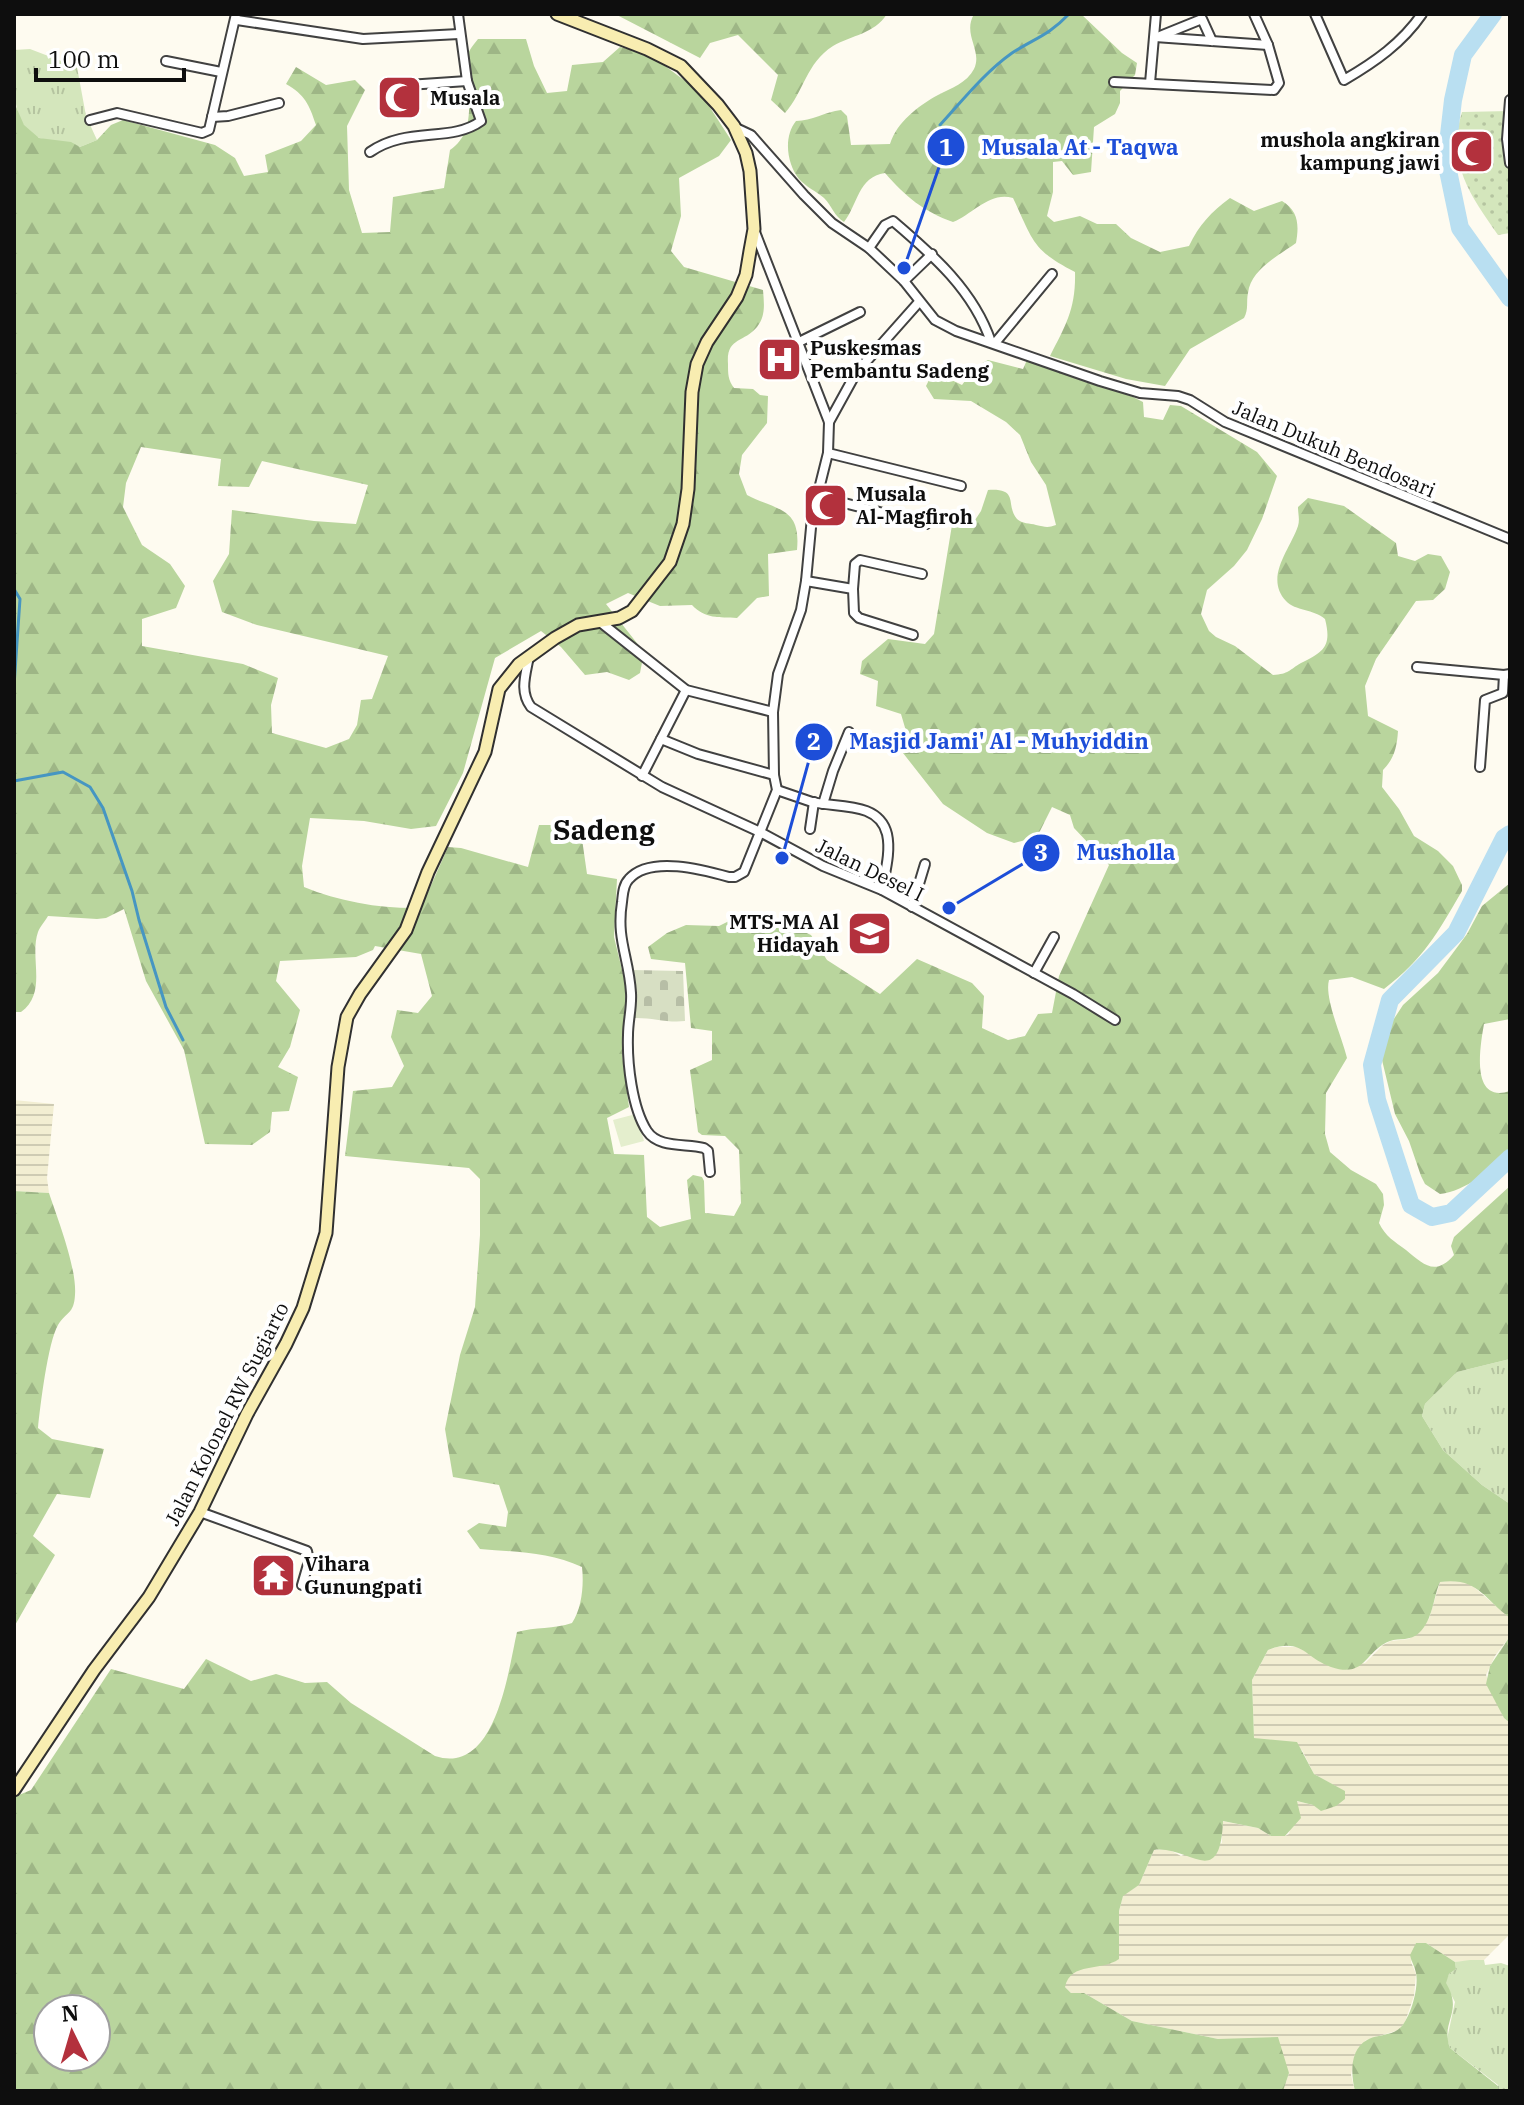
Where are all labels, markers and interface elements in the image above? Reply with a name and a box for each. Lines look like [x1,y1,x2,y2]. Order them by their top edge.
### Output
scale bar [36,32,184,82]
text: 100 m [48,43,120,75]
mosque icon: Musala [375,74,423,122]
place label: Musala [430,84,500,111]
callout: Musala At - Taqwa [926,124,1195,170]
place label: mushola angkiran kampung jawi [1260,126,1440,176]
mosque icon: mushola angkiran kampung jawi [1447,127,1495,175]
text: 1 [939,131,953,163]
text: Musala At - Taqwa [981,132,1179,161]
place label: Puskesmas Pembantu Sadeng [810,334,989,384]
hospital icon: Puskesmas Pembantu Sadeng [755,336,803,384]
street label: Jalan Dukuh Bendosari [1229,394,1440,504]
place label: Musala Al-Magfiroh [856,480,973,530]
mosque icon: Musala Al-Magfiroh [801,482,849,530]
callout: Masjid Jami' Al - Muhyiddin [794,719,1165,765]
text: 2 [807,725,821,757]
text: Masjid Jami' Al - Muhyiddin [849,726,1149,755]
district label: Sadeng [553,811,656,848]
callout: Musholla [1021,830,1192,876]
street label: Jalan Desel I [812,832,929,907]
text: 3 [1034,836,1048,868]
text: Musholla [1076,837,1176,866]
place label: MTS-MA Al Hidayah [729,908,839,958]
school or university icon: MTS-MA Al Hidayah [846,910,894,958]
street label: Jalan Kolonel RW Sugiarto [158,1297,295,1530]
place label: Vihara Gunungpati [304,1550,422,1600]
temple icon: Vihara Gunungpati [249,1552,297,1600]
north arrow [32,1993,112,2073]
text: N [60,1997,80,2028]

